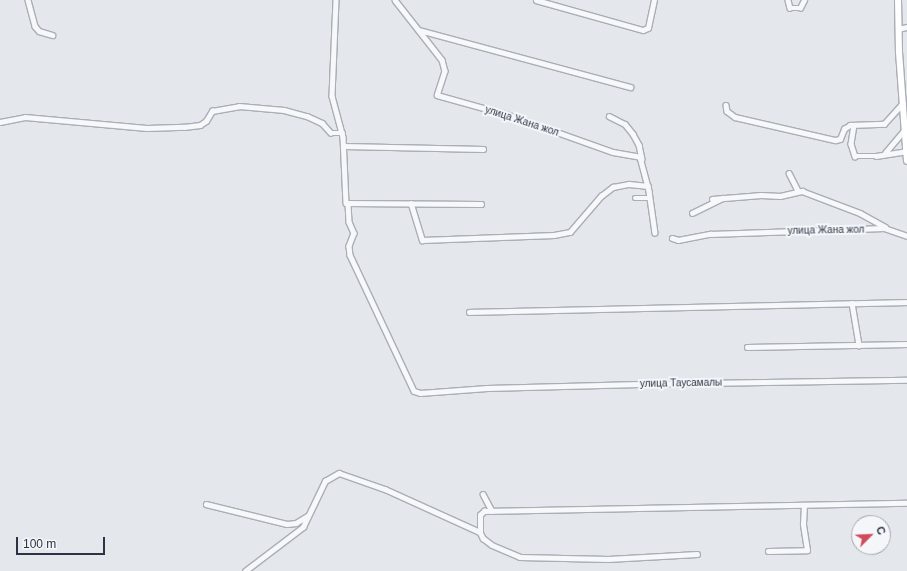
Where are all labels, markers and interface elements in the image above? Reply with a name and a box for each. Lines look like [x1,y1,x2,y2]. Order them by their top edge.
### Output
street label: улица Жана жол [484,103,560,139]
street label: улица Жана жол [787,223,865,237]
street label: улица Таусамалы [640,376,722,390]
north arrow [851,515,891,555]
text: С [874,524,888,537]
scale bar [18,529,107,555]
text: 100 m [23,537,56,551]

